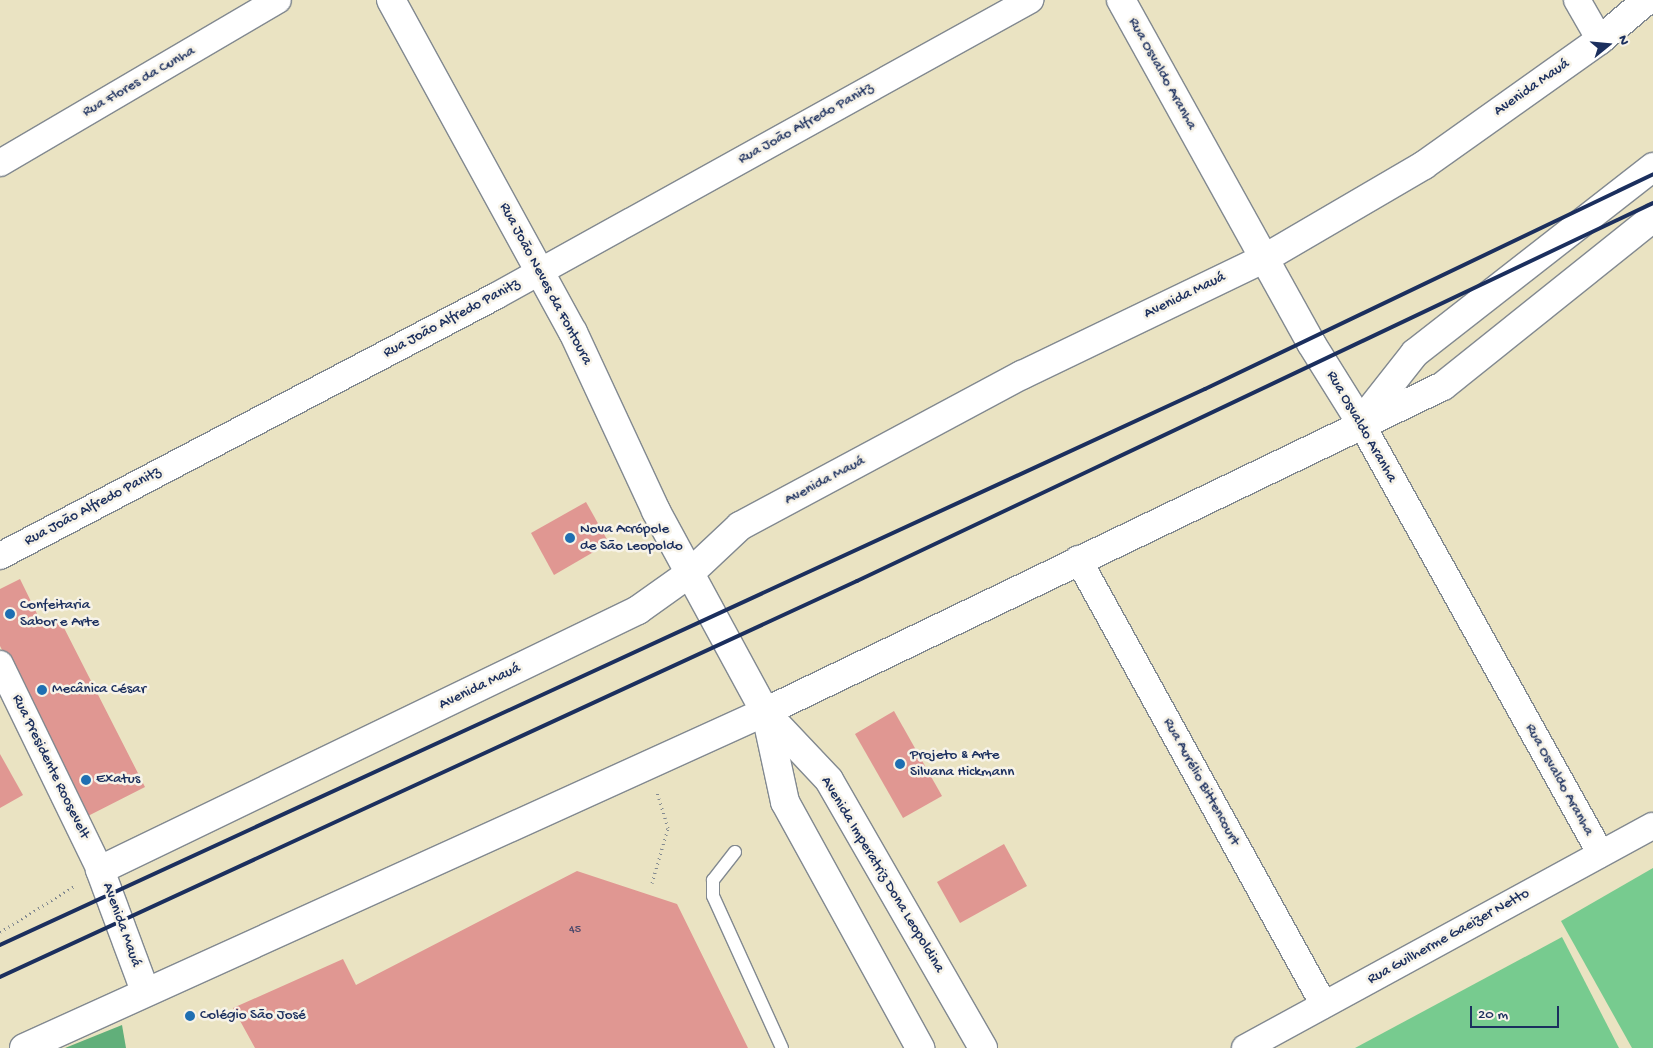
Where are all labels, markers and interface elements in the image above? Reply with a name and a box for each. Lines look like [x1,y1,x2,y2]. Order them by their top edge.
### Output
street label: Rua Osvaldo Aranha [1124,15,1200,133]
north arrow [1583,20,1633,70]
text: N [1613,34,1632,47]
street label: Rua Flores da Cunha [79,42,199,122]
street label: Avenida Mauá [1491,55,1573,121]
street label: Rua João Alfredo Panitz [735,79,877,169]
street label: Rua João Neves da Fontoura [495,200,595,368]
street label: Avenida Mauá [1141,269,1229,323]
street label: Rua João Alfredo Panitz [381,275,523,363]
street label: Rua Osvaldo Aranha [1322,368,1400,486]
street label: Avenida Mauá [782,452,868,510]
street label: Rua João Alfredo Panitz [22,463,164,551]
place label: Nova Acrópole de São Leopoldo [580,520,683,555]
marker: Nova Acrópole de São Leopoldo [564,532,576,544]
place label: Confeitaria Sabor e Arte [20,596,99,631]
marker: Confeitaria Sabor e Arte [4,608,16,620]
street label: Avenida Mauá [436,660,524,714]
place label: Mecânica César [52,681,146,699]
marker: Mecânica César [36,684,48,696]
street label: Rua Presidente Roosevelt [7,692,93,842]
street label: Rua Aurélio Bittencourt [1158,715,1244,849]
street label: Rua Osvaldo Aranha [1521,721,1597,839]
place label: Projeto & Arte Silvana Hickmann [910,746,1014,781]
marker: Projeto & Arte Silvana Hickmann [894,758,906,770]
place label: Exatus [96,771,140,789]
marker: Exatus [80,774,92,786]
street label: Avenida Imperatriz Dona Leopoldina [816,774,948,976]
street label: Avenida Mauá [97,880,145,970]
street label: Rua Guilherme Gaeizer Netto [1365,885,1533,989]
house number: 45 [569,924,581,938]
scale bar [1473,996,1562,1028]
text: 20 m [1478,1006,1508,1024]
place label: Colégio São José [200,1007,306,1025]
marker: Colégio São José [184,1010,196,1022]

